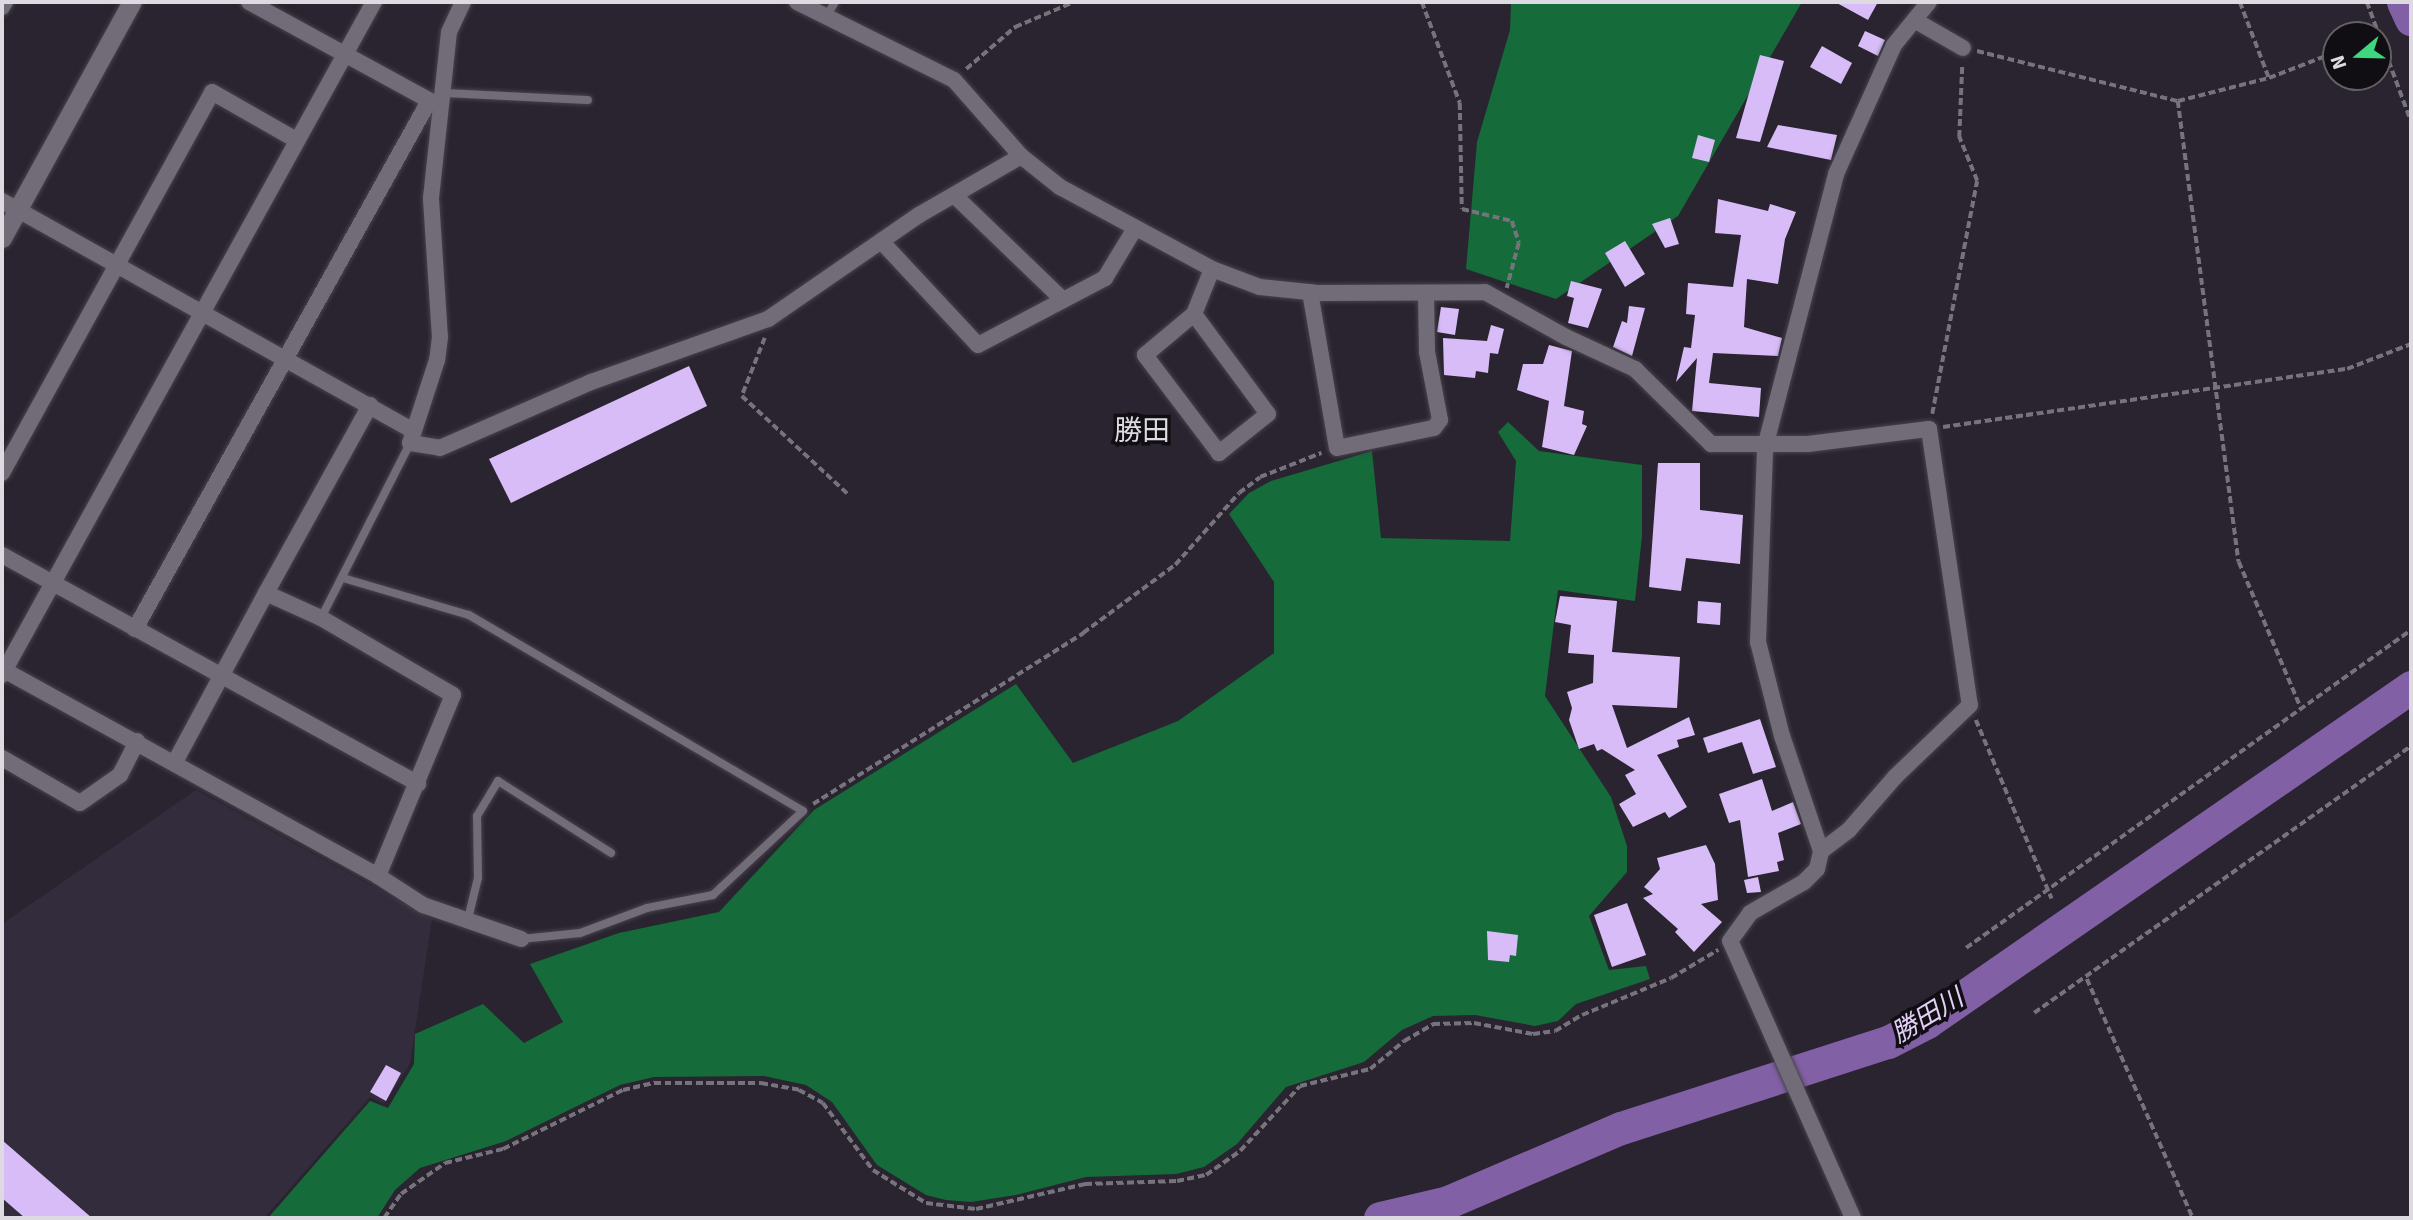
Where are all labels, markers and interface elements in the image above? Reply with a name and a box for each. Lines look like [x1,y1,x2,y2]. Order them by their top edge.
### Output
north arrow [2322,21,2392,91]
text: N [2326,52,2353,72]
district label: 勝田 [1114,414,1170,448]
water label: 勝田川 [1887,984,1969,1050]

